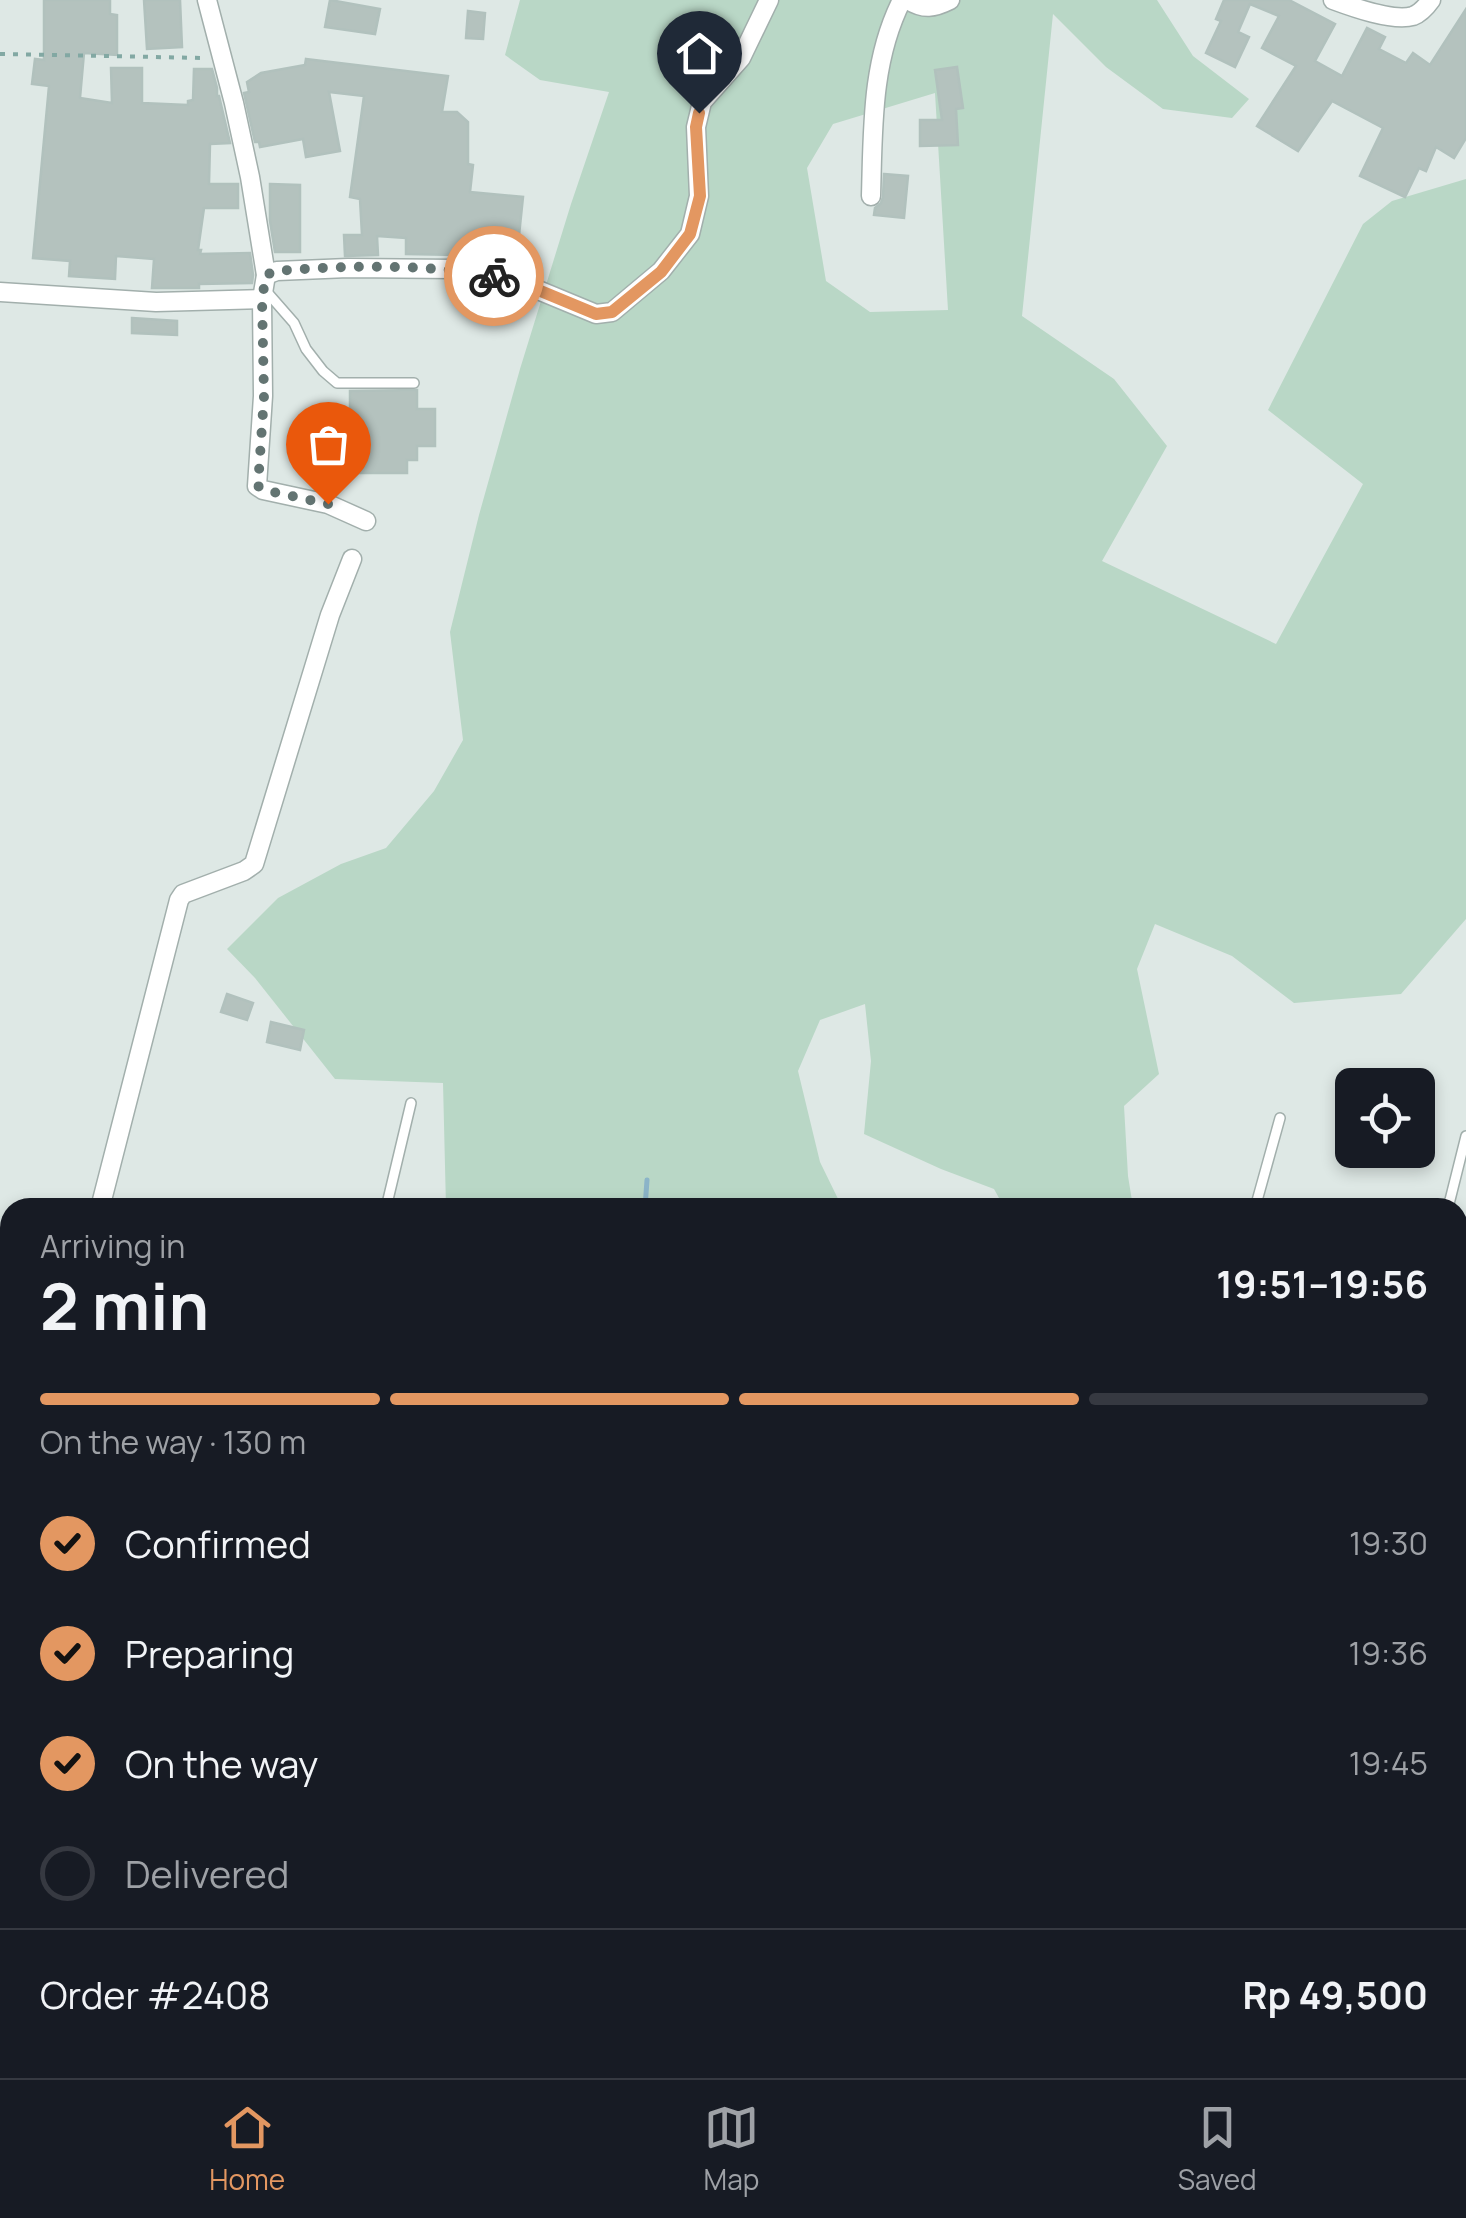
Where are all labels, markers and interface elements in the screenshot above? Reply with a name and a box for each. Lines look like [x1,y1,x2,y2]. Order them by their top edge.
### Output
pin [657,11,742,114]
icon: home [672,26,727,81]
courier [444,226,544,326]
icon: bike [467,249,522,304]
pin [286,402,371,505]
icon: bag [301,417,356,472]
map controls [1335,1068,1435,1168]
button: locate [1335,1068,1435,1168]
text: Arriving in [40,1224,185,1268]
text: 19:51–19:56 [1216,1257,1428,1309]
text: 2 min [40,1261,209,1350]
text: On the way · 130 m [40,1420,306,1464]
icon: check [40,1516,95,1571]
text: Confirmed [125,1517,311,1569]
text: 19:30 [1349,1521,1428,1565]
icon: check [40,1626,95,1681]
text: Preparing [125,1627,294,1679]
text: 19:36 [1349,1631,1428,1675]
icon: check [40,1736,95,1791]
text: On the way [125,1737,318,1789]
text: 19:45 [1349,1741,1428,1785]
text: Delivered [125,1847,289,1899]
text: Order #2408 [40,1968,270,2020]
text: Rp 49,500 [1243,1968,1428,2020]
tab: Home [209,2100,285,2198]
tab: Map [704,2100,759,2198]
tab: Saved [1178,2100,1257,2198]

